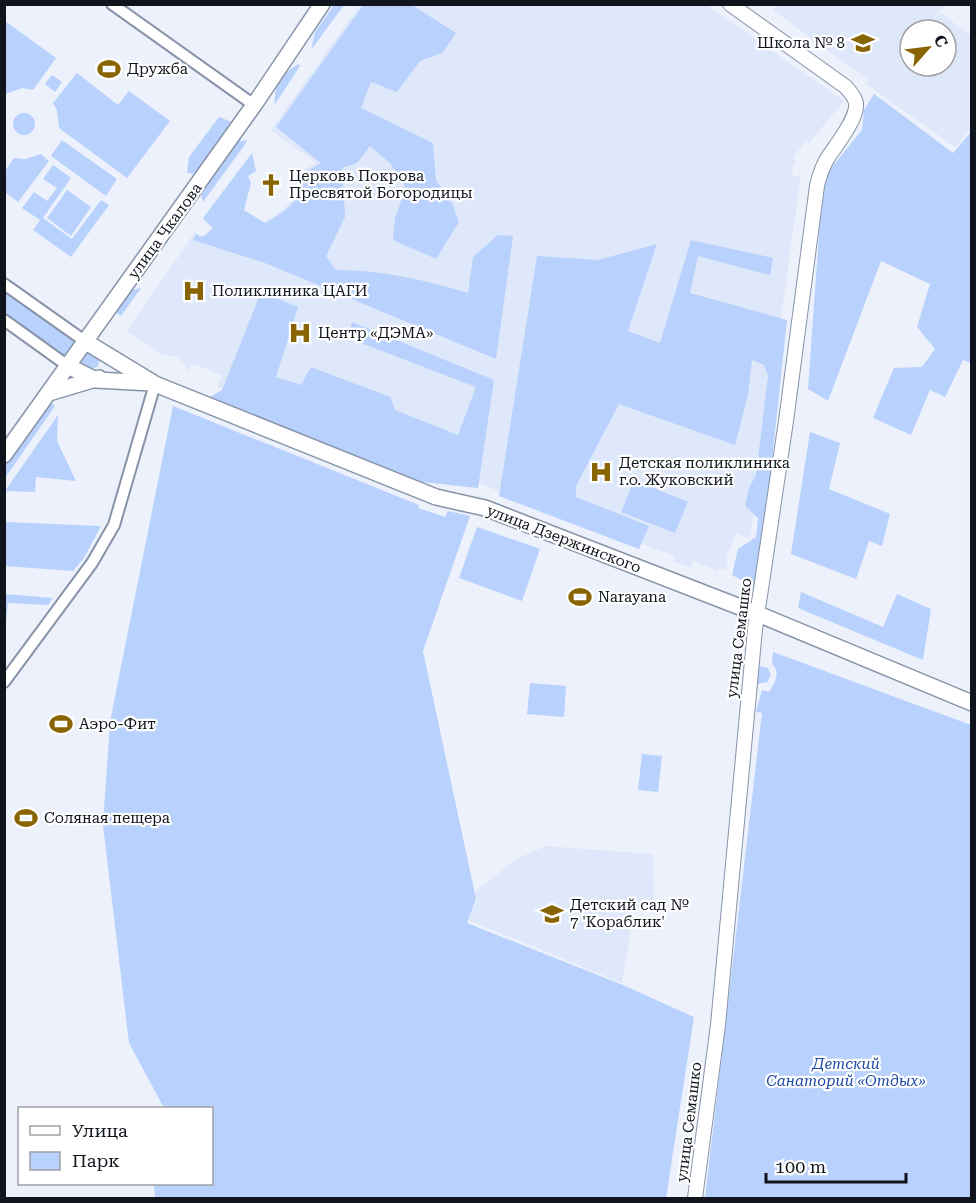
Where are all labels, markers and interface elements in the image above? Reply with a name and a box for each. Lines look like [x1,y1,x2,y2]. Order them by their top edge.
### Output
north arrow [898,18,958,78]
school or university icon: Школа № 8 [850,30,876,56]
text: С [930,32,952,51]
place label: Школа № 8 [757,34,845,52]
sports icon: Дружба [96,56,122,82]
place label: Дружба [127,60,188,78]
place label: Церковь Покрова Пресвятой Богородицы [289,167,472,202]
church icon: Церковь Покрова Пресвятой Богородицы [258,172,284,198]
street label: улица Чкалова [124,180,206,282]
hospital icon: Поликлиника ЦАГИ [181,278,207,304]
place label: Поликлиника ЦАГИ [212,282,368,300]
hospital icon: Центр «ДЭМА» [287,320,313,346]
place label: Центр «ДЭМА» [318,324,433,342]
place label: Детская поликлиника г.о. Жуковский [619,454,790,489]
hospital icon: Детская поликлиника г.о. Жуковский [588,459,614,485]
street label: улица Дзержинского [484,501,644,577]
street label: улица Семашко [723,577,755,699]
sports icon: Narayana [567,584,593,610]
place label: Narayana [598,588,666,606]
sports icon: Аэро-Фит [48,711,74,737]
place label: Аэро-Фит [79,715,156,733]
sports icon: Соляная пещера [13,805,39,831]
place label: Соляная пещера [44,809,170,827]
place label: Детский сад № 7 'Кораблик' [570,896,689,931]
school or university icon: Детский сад № 7 'Кораблик' [539,901,565,927]
park label: Детский Санаторий «Отдых» [766,1055,926,1090]
street label: улица Семашко [673,1061,705,1183]
legend [18,1107,213,1185]
text: Улица [72,1120,128,1141]
scale bar [766,1146,906,1184]
text: Парк [72,1150,120,1171]
text: 100 m [775,1156,826,1177]

